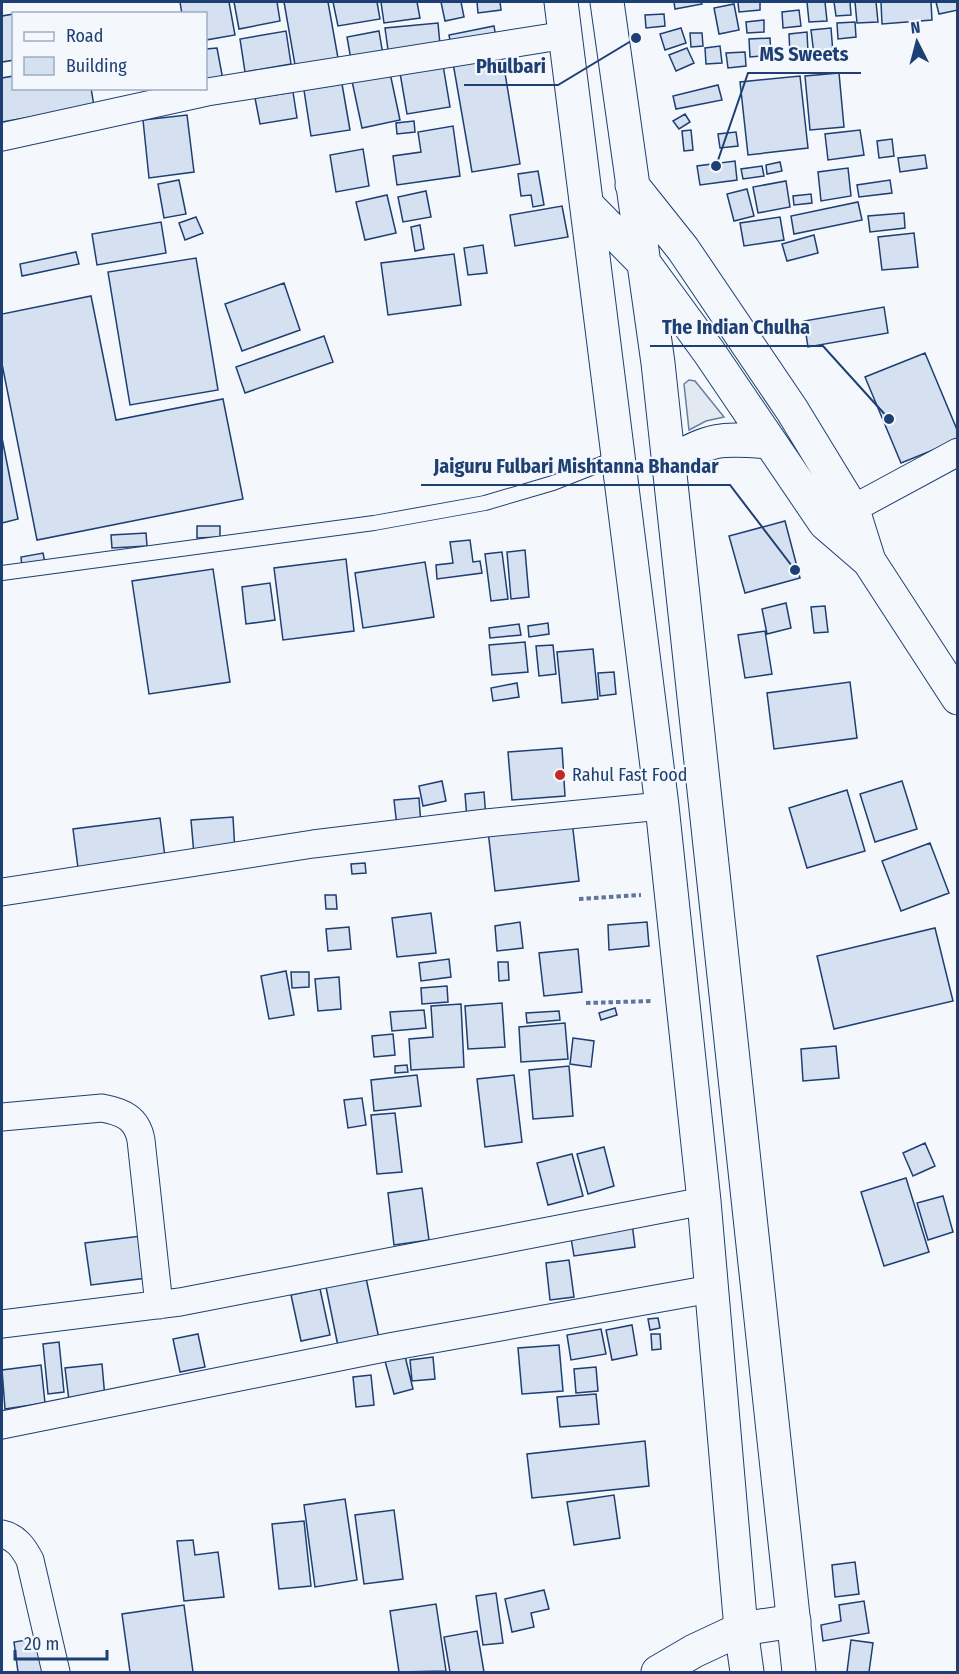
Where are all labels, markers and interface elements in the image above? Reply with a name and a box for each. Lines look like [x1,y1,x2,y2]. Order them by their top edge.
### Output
legend [12,12,207,90]
north arrow [887,12,947,72]
text: N [910,18,921,38]
text: Road [66,25,103,47]
callout: MS Sweets [748,35,861,73]
text: MS Sweets [760,42,849,66]
callout: Phulbari [464,47,558,85]
text: Phulbari [476,54,546,78]
text: Building [66,55,127,77]
callout: The Indian Chulha [650,308,823,346]
text: The Indian Chulha [662,315,810,339]
callout: Jaiguru Fulbari Mishtanna Bhandar [421,447,730,485]
text: Jaiguru Fulbari Mishtanna Bhandar [432,454,719,478]
place label: Rahul Fast Food [572,764,687,786]
marker: Rahul Fast Food [553,768,567,782]
scale bar [15,1623,106,1661]
text: 20 m [24,1633,59,1655]

